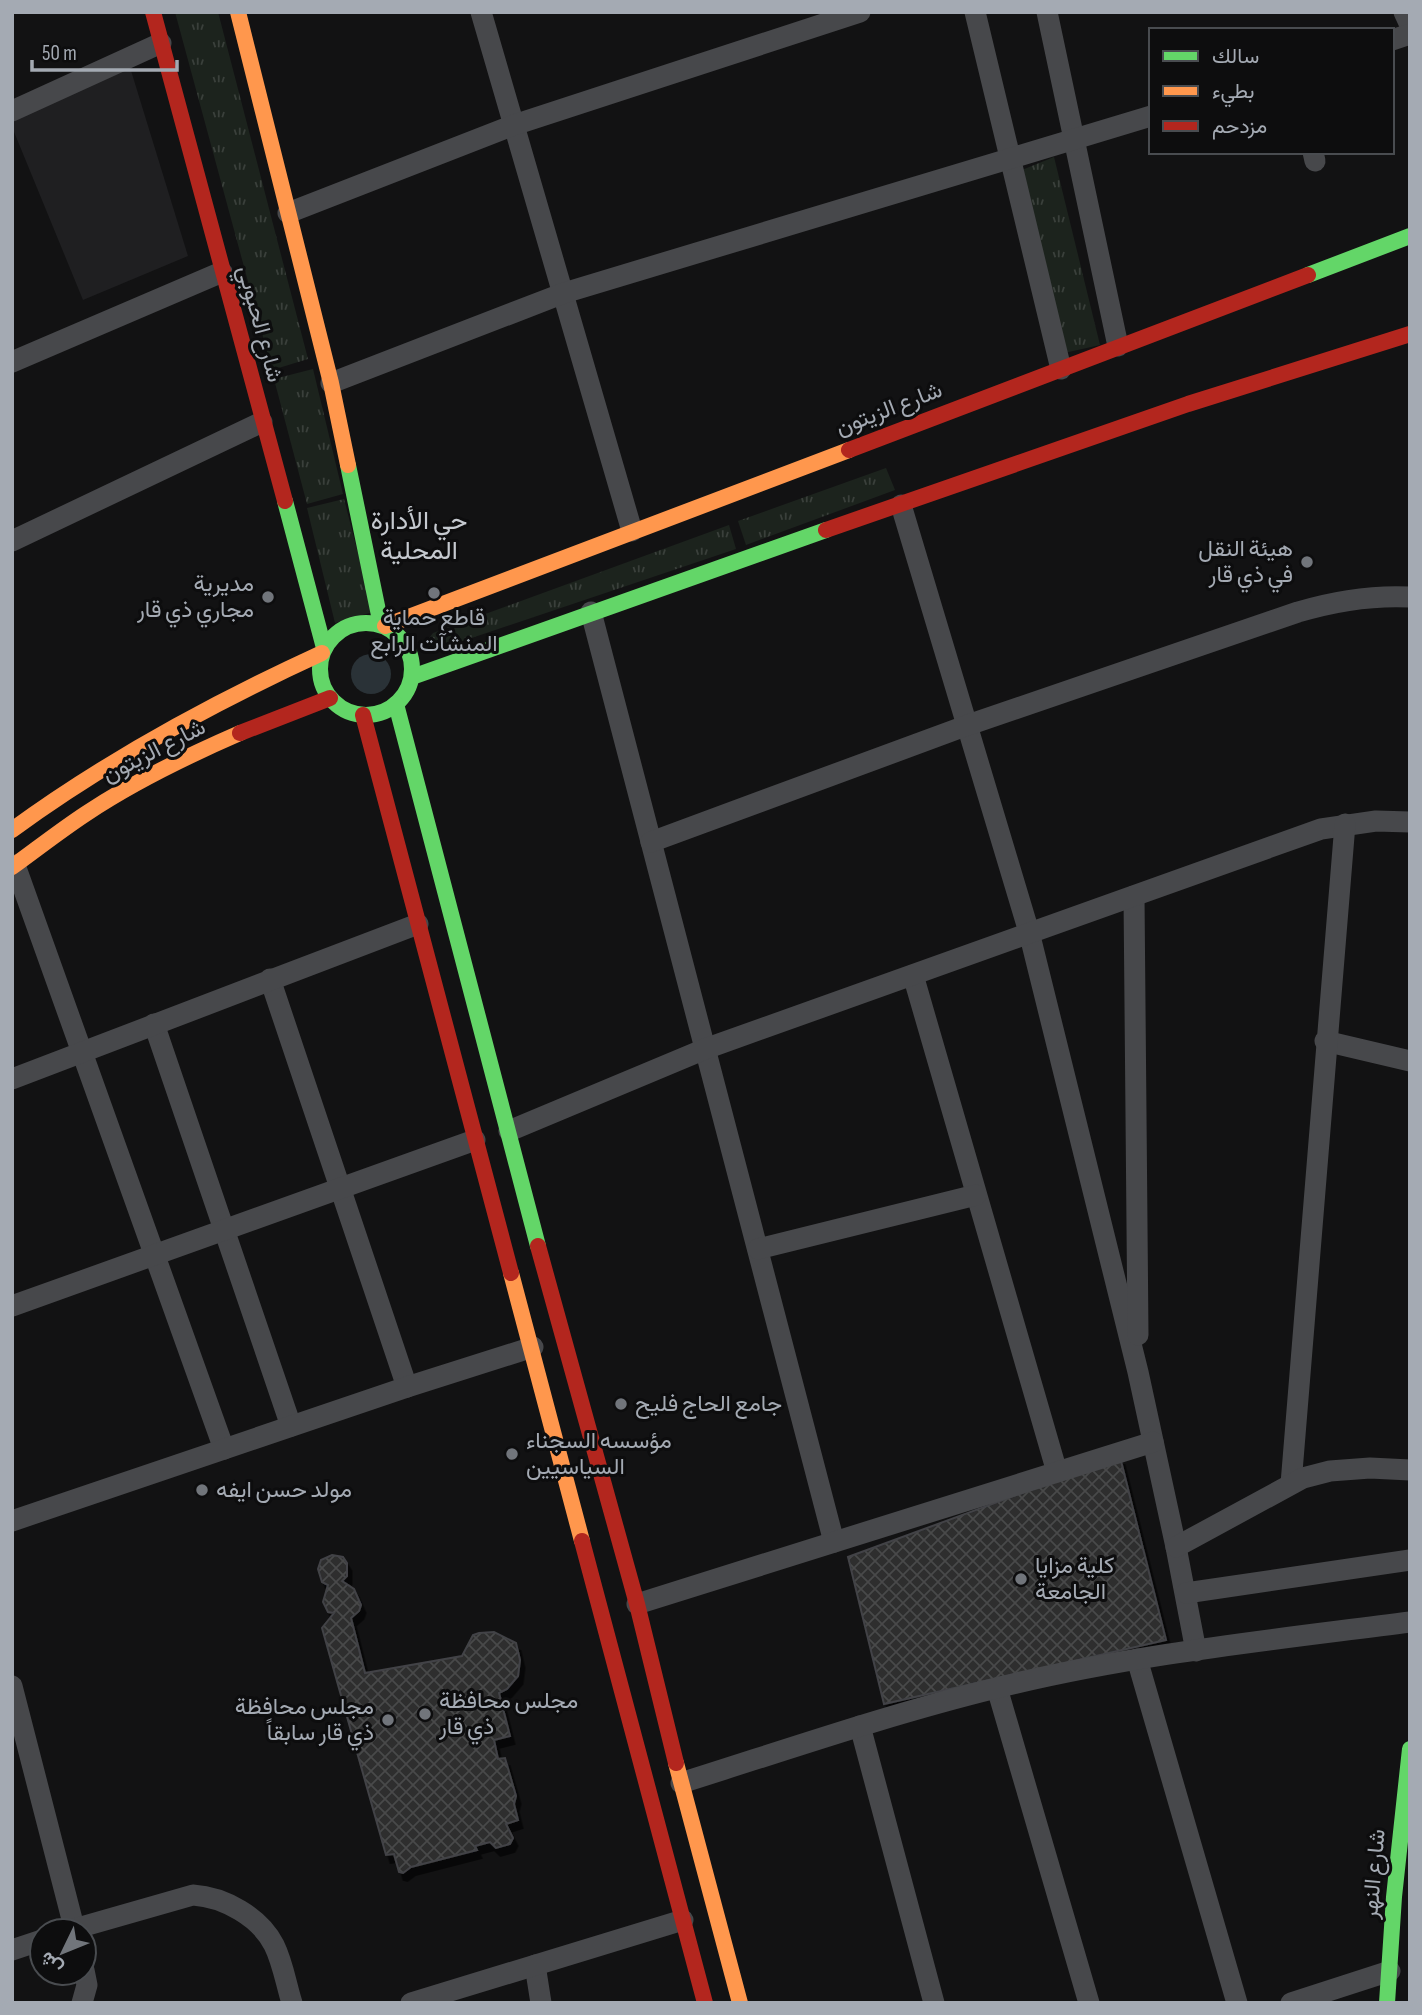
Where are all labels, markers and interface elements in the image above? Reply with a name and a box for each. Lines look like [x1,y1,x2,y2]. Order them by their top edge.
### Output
scale bar [32,28,177,72]
legend [1149,28,1394,154]
text: 50 m [42,41,77,66]
text: سالك [1212,44,1259,69]
text: بطيء [1212,79,1255,108]
text: مزدحم [1212,114,1267,140]
street label: شارع الحبوبي [227,263,289,386]
street label: شارع الزيتون [832,376,947,443]
district label: حي الأدارة المحلية [371,505,467,567]
place label: هيئة النقل في ذي قار [1198,535,1293,593]
marker: هيئة النقل في ذي قار [1299,554,1315,570]
place label: مديرية مجاري ذي قار [136,570,254,628]
marker: قاطع حماية المنشآت الرابع [426,585,442,601]
marker: مديرية مجاري ذي قار [260,589,276,605]
place label: قاطع حماية المنشآت الرابع [370,604,498,659]
street label: شارع الزيتون [98,713,211,790]
place label: جامع الحاج فليح [635,1390,782,1419]
marker: جامع الحاج فليح [613,1396,629,1412]
place label: مؤسسه السجناء السياسيين [526,1427,672,1481]
marker: مؤسسه السجناء السياسيين [504,1446,520,1462]
place label: مولد حسن ايفه [216,1476,352,1504]
marker: مولد حسن ايفه [194,1482,210,1498]
place label: كلية مزايا الجامعة [1035,1552,1115,1606]
marker: كلية مزايا الجامعة [1013,1571,1029,1587]
place label: مجلس محافظة ذي قار [438,1687,578,1745]
place label: مجلس محافظة ذي قار سابقاً [235,1693,374,1751]
marker: مجلس محافظة ذي قار [417,1706,433,1722]
marker: مجلس محافظة ذي قار سابقاً [380,1712,396,1728]
street label: شارع النهر [1356,1828,1393,1921]
north arrow [28,1917,98,1987]
text: ش [35,1946,68,1979]

